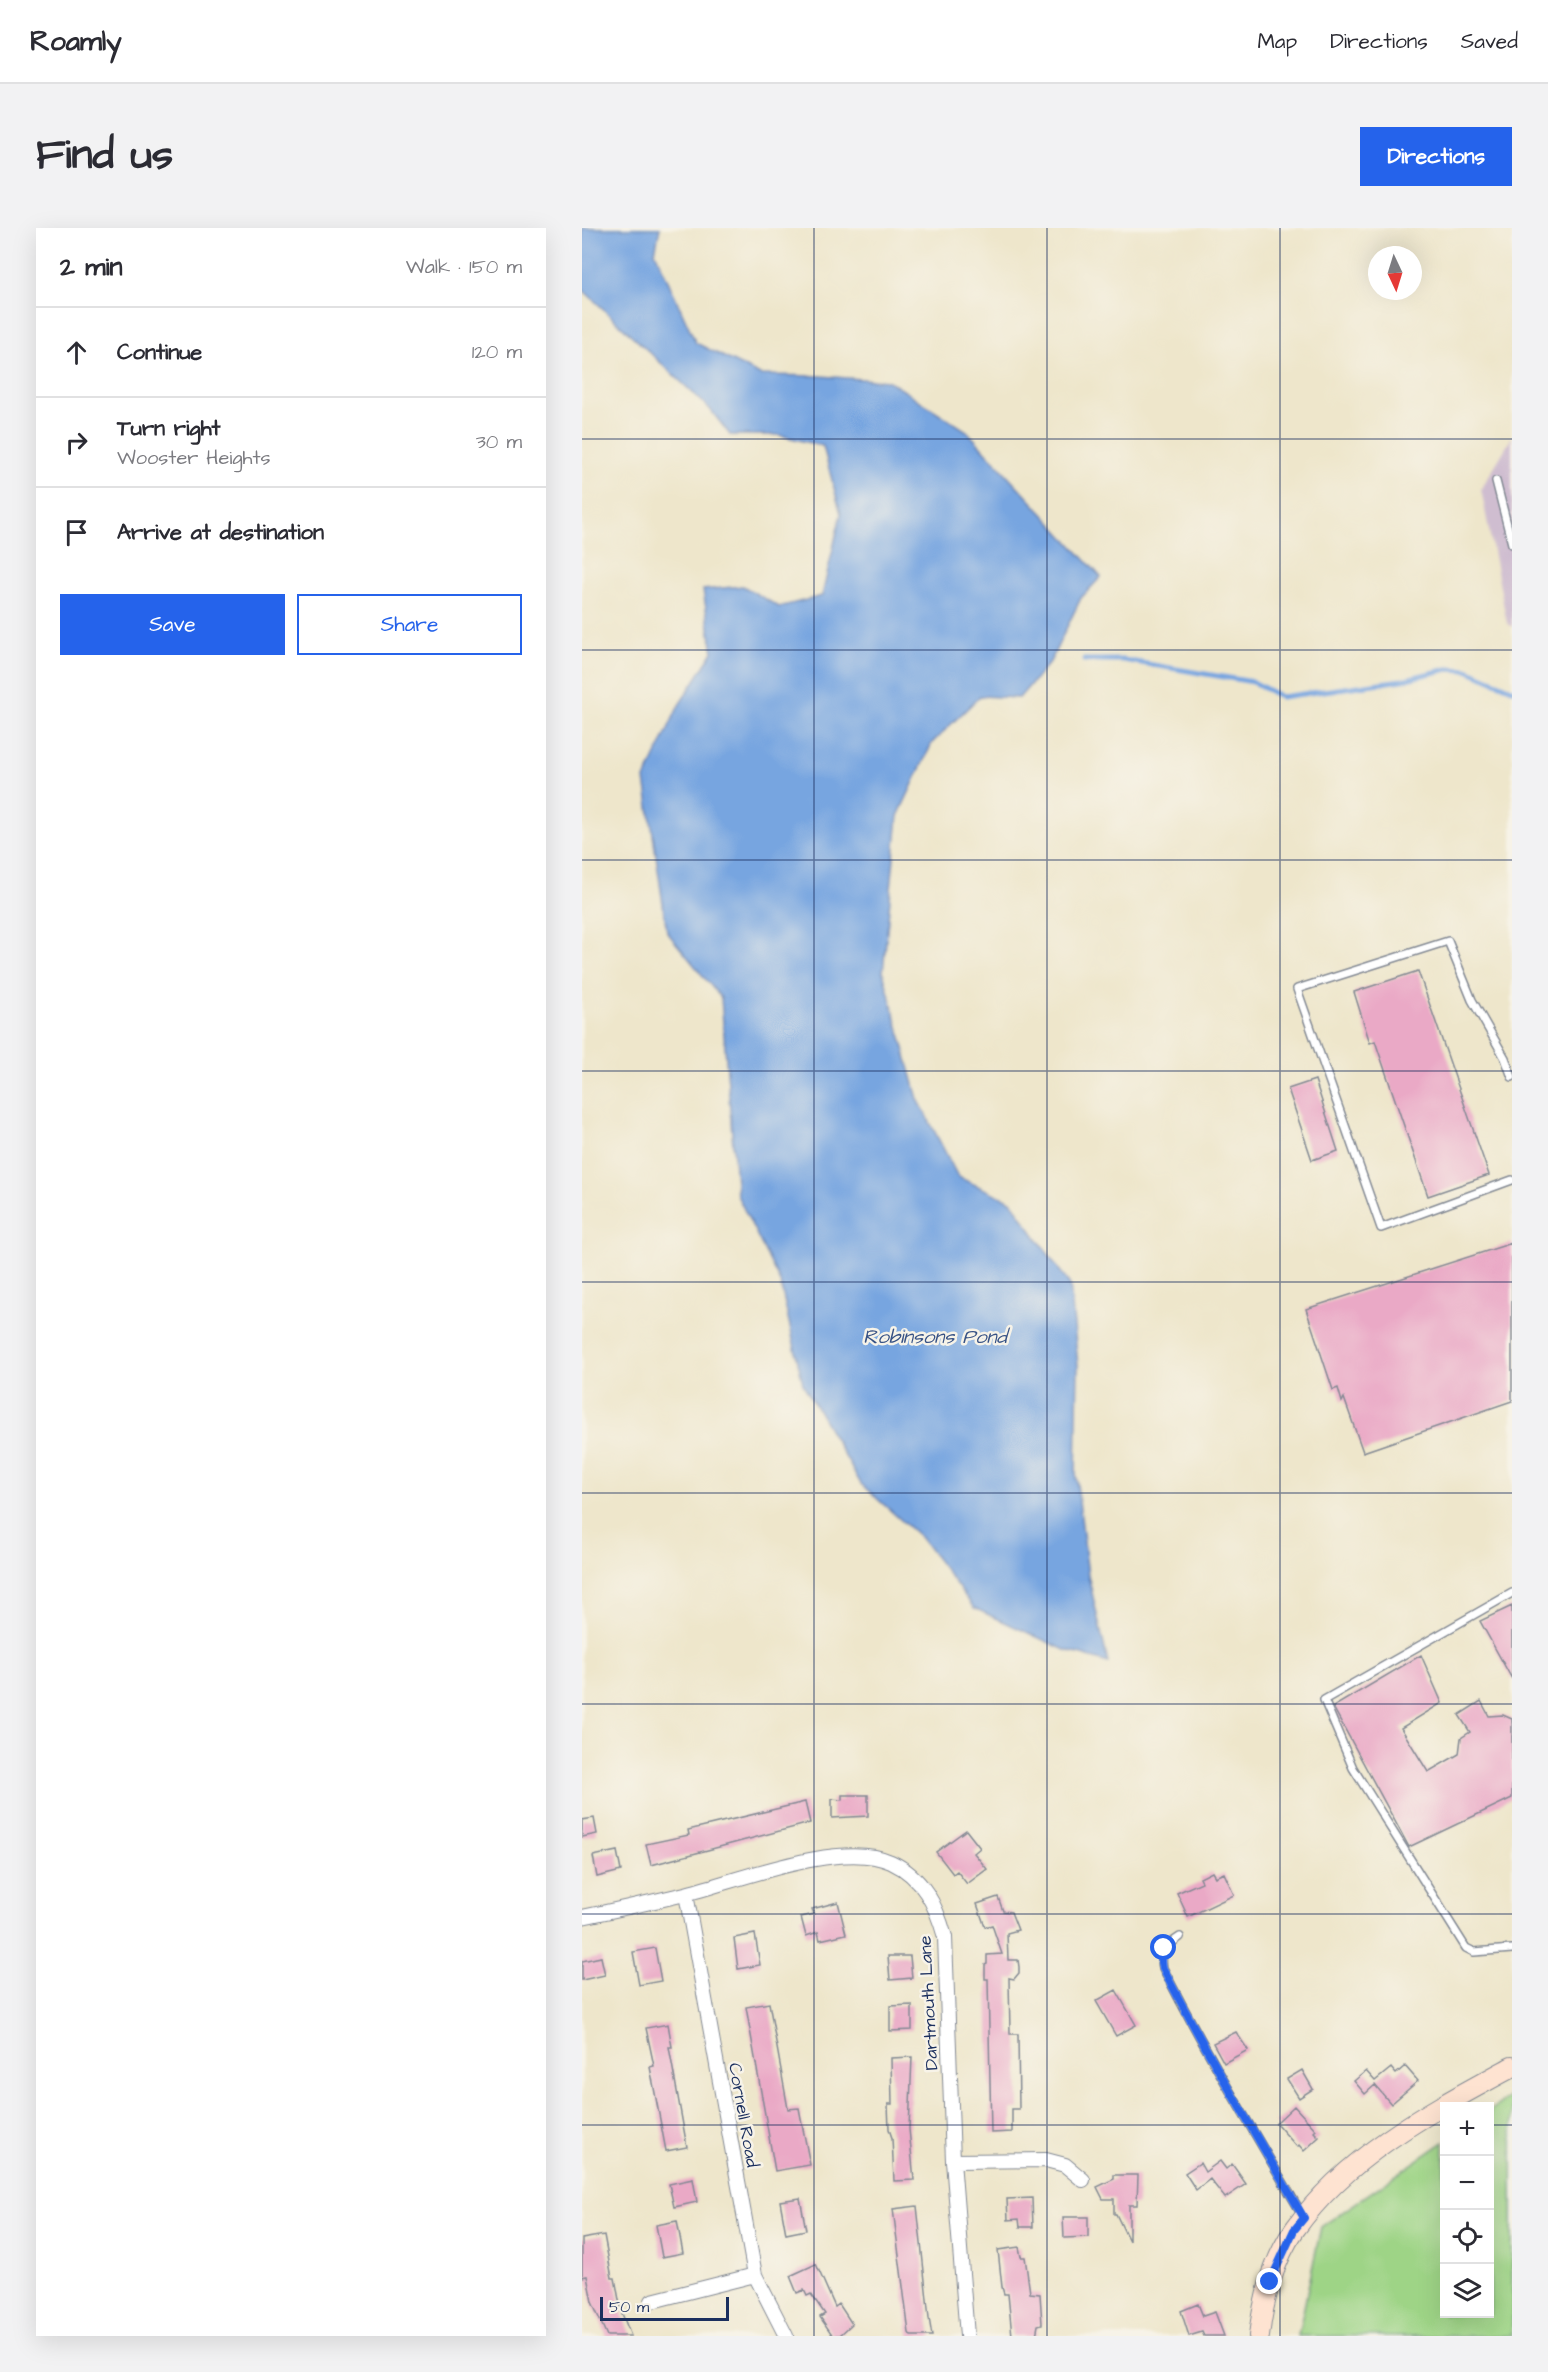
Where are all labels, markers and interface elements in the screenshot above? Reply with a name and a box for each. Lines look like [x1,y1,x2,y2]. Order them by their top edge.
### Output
text: Roamly [30,22,122,61]
text: Map [1257,27,1297,56]
text: Directions [1330,27,1428,56]
text: Saved [1461,27,1518,56]
text: Find us [36,127,173,185]
button: Directions [1360,127,1512,186]
north arrow [1368,246,1422,300]
text: 2 min [60,249,122,285]
text: Walk · 150 m [406,253,522,281]
icon: ahead [60,336,93,369]
text: Continue [117,337,202,368]
text: 120 m [472,338,522,366]
text: Turn right [117,413,220,444]
icon: right [60,426,93,459]
text: 30 m [476,428,522,456]
text: Wooster Heights [117,444,271,472]
icon: arrive [60,516,93,549]
text: Arrive at destination [117,517,324,548]
button: Save [60,594,285,655]
button: Share [297,594,522,655]
water label: Robinsons Pond [863,1323,1010,1351]
route start [1150,1934,1176,1960]
street label: Dartmouth Lane [912,1935,945,2071]
street label: Cornell Road [722,2061,765,2169]
map controls [1440,2102,1494,2318]
button: + [1440,2102,1494,2156]
button: − [1440,2156,1494,2210]
button: locate [1440,2210,1494,2264]
button: layers [1440,2264,1494,2318]
route end [1256,2268,1282,2294]
scale bar [600,2294,729,2322]
text: 50 m [609,2296,649,2318]

